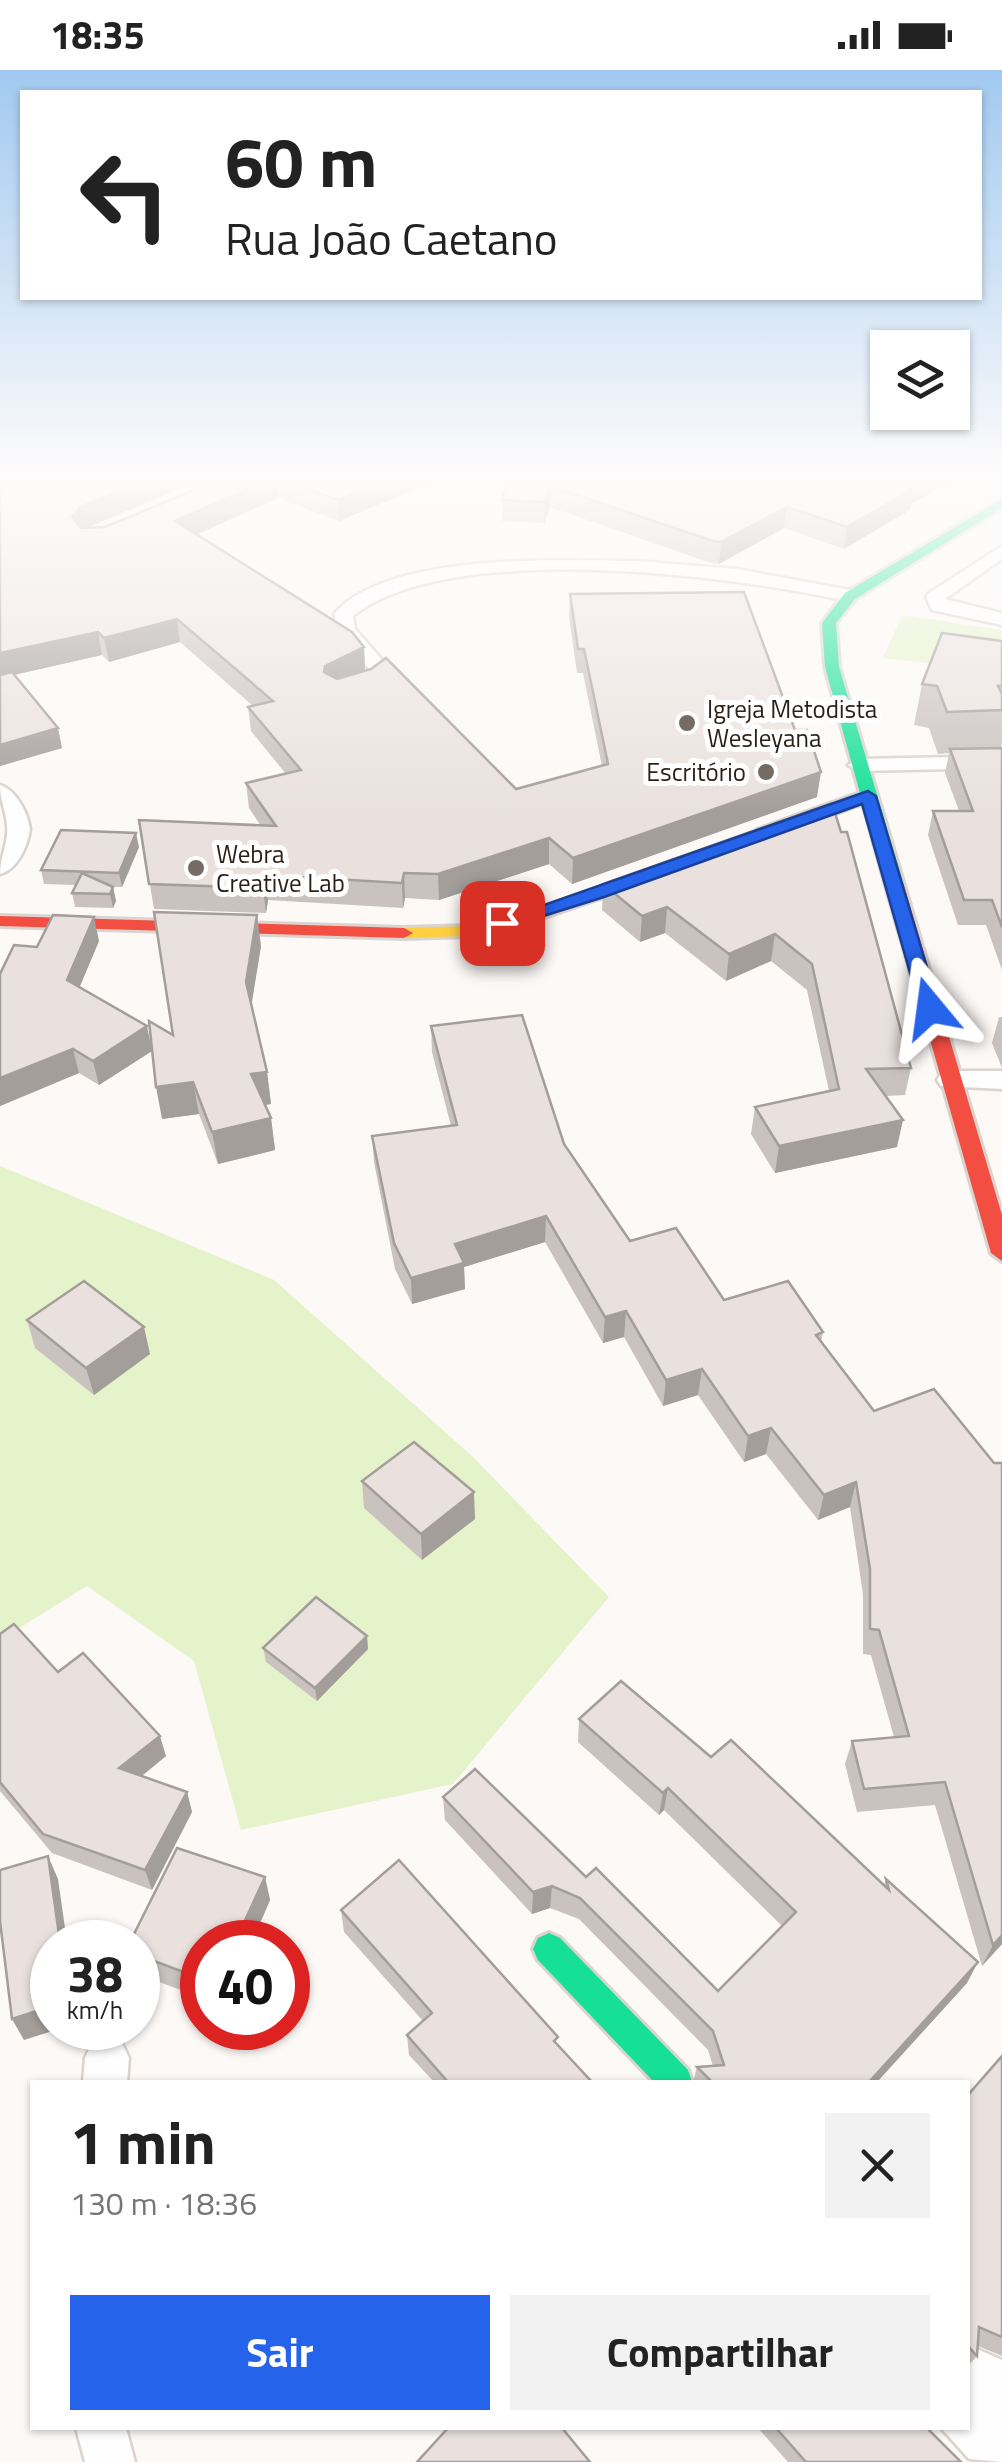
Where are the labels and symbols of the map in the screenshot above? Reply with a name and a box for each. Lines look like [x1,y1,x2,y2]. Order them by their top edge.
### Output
place label: Igreja Metodista Wesleyana [707,690,878,757]
marker: Igreja Metodista Wesleyana [676,712,698,734]
place label: Escritório [646,753,746,791]
marker: Escritório [755,761,777,783]
place label: Webra Creative Lab [216,835,345,902]
marker: Webra Creative Lab [185,857,207,879]
pin [460,881,545,966]
position arrow [878,956,982,1060]
speed limit sign: 40 [180,1920,310,2050]

